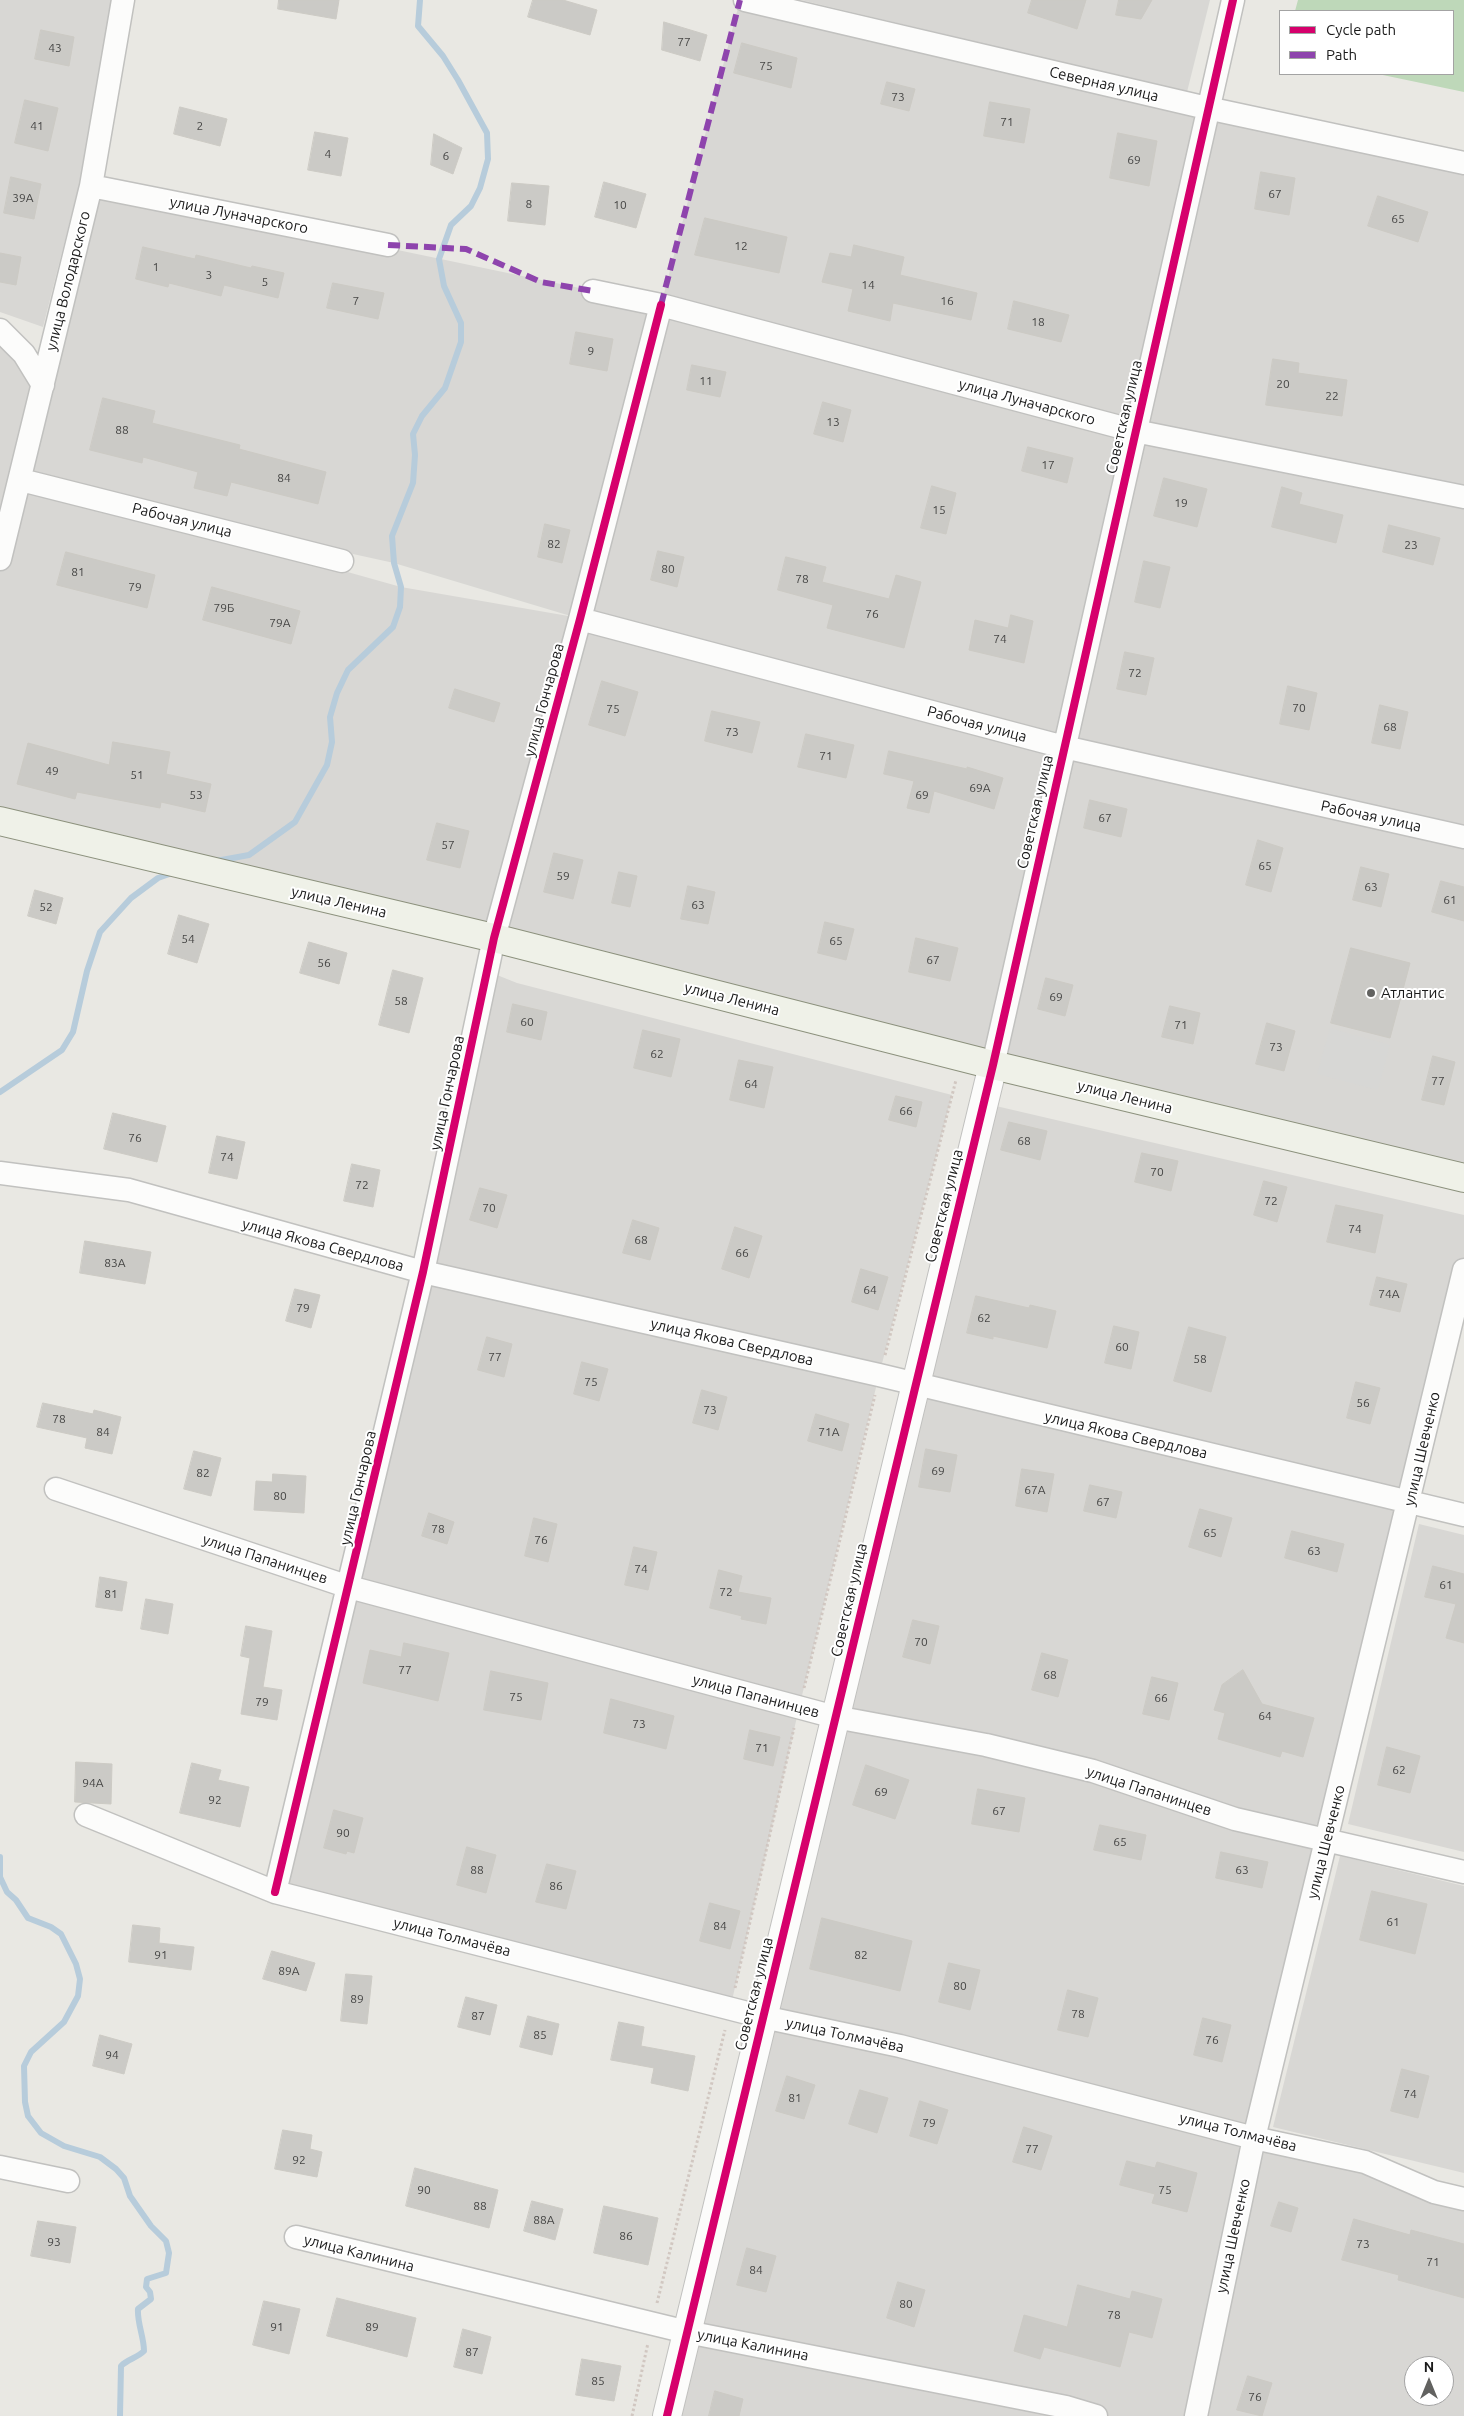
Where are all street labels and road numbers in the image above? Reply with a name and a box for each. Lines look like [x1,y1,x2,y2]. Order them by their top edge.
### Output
street label: Северная улица [1047,63,1161,105]
street label: улица Луначарского [168,193,310,237]
street label: улица Володарского [42,209,94,353]
street label: Советская улица [1102,358,1146,476]
street label: улица Луначарского [957,375,1097,429]
street label: Рабочая улица [130,499,234,541]
street label: улица Гончарова [520,641,568,759]
street label: Рабочая улица [925,702,1029,746]
street label: Советская улица [1013,753,1057,871]
street label: Рабочая улица [1319,797,1423,835]
street label: улица Ленина [290,882,388,922]
street label: улица Ленина [683,979,781,1019]
street label: улица Гончарова [426,1034,468,1152]
street label: улица Ленина [1076,1077,1174,1117]
street label: Советская улица [921,1147,967,1265]
street label: улица Якова Свердлова [240,1215,406,1275]
street label: улица Якова Свердлова [649,1314,815,1370]
street label: улица Шевченко [1400,1390,1444,1508]
street label: улица Якова Свердлова [1043,1407,1209,1463]
street label: улица Гончарова [336,1429,380,1547]
street label: улица Папанинцев [200,1530,330,1588]
street label: Советская улица [827,1541,871,1659]
street label: улица Папанинцев [691,1670,821,1722]
street label: улица Папанинцев [1084,1762,1214,1820]
street label: улица Шевченко [1303,1783,1349,1901]
street label: улица Толмачёва [391,1914,513,1960]
street label: Советская улица [731,1935,777,2053]
street label: улица Толмачёва [784,2014,906,2056]
street label: улица Толмачёва [1177,2109,1299,2155]
street label: улица Шевченко [1212,2177,1254,2295]
street label: улица Калинина [302,2231,416,2275]
street label: улица Калинина [696,2325,810,2365]

